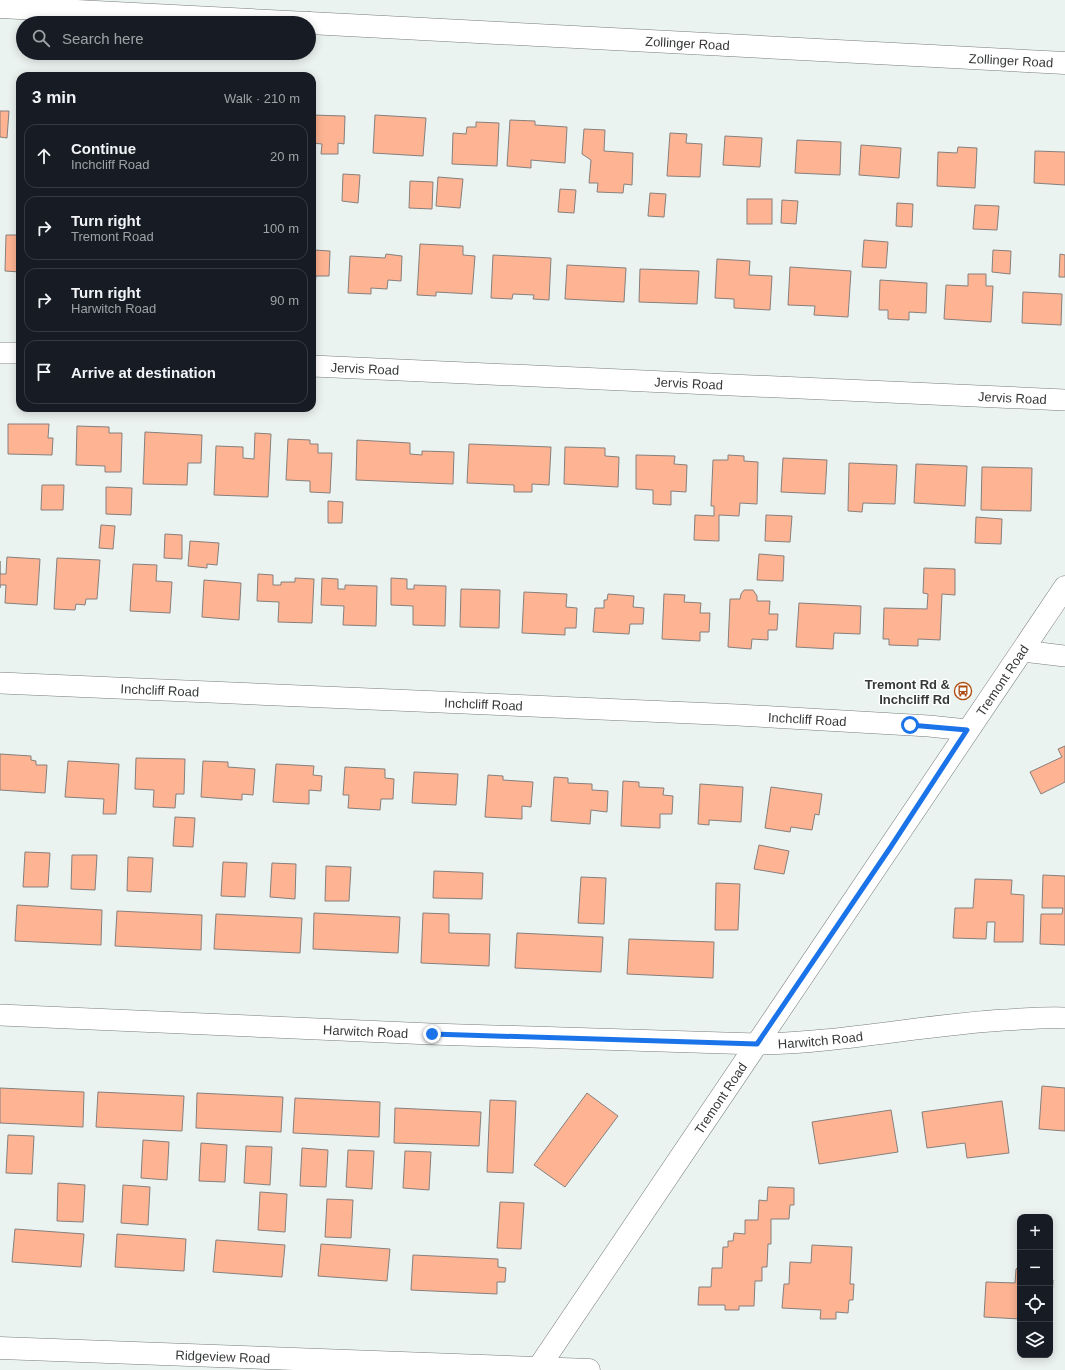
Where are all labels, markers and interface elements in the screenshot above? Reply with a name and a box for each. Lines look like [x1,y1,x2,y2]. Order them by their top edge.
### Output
search box [16,16,316,60]
icon: search [30,27,52,49]
text: Search here [62,30,144,47]
street label: Zollinger Road [645,34,730,53]
street label: Zollinger Road [968,51,1054,70]
text: 3 min [32,88,76,107]
text: Walk · 210 m [224,91,300,106]
text: Continue [71,140,136,157]
icon: ahead [33,145,55,167]
text: 20 m [270,149,299,164]
text: Inchcliff Road [71,157,150,172]
text: Turn right [71,212,141,229]
icon: right [33,217,55,239]
text: 100 m [263,221,299,236]
text: Tremont Road [71,229,154,244]
text: Turn right [71,284,141,301]
icon: right [33,289,55,311]
text: 90 m [270,293,299,308]
text: Harwitch Road [71,301,156,316]
street label: Jervis Road [330,360,400,378]
icon: arrive [33,361,55,383]
text: Arrive at destination [71,364,216,381]
street label: Jervis Road [654,374,723,393]
street label: Jervis Road [978,389,1047,407]
street label: Tremont Road [973,642,1032,719]
place label: Tremont Rd & Inchcliff Rd [865,677,950,707]
street label: Inchcliff Road [120,681,199,700]
bus stop icon: Tremont Rd & Inchcliff Rd [953,681,973,701]
street label: Inchcliff Road [444,695,523,714]
street label: Inchcliff Road [767,710,847,729]
route start [901,716,919,734]
street label: Harwitch Road [323,1022,409,1041]
route end [423,1025,441,1043]
street label: Harwitch Road [777,1029,864,1051]
street label: Tremont Road [691,1060,750,1137]
map controls [1017,1214,1053,1358]
button: + [1017,1214,1053,1250]
button: − [1017,1250,1053,1286]
button: locate [1017,1286,1053,1322]
button: layers [1017,1322,1053,1358]
street label: Ridgeview Road [175,1348,270,1366]

